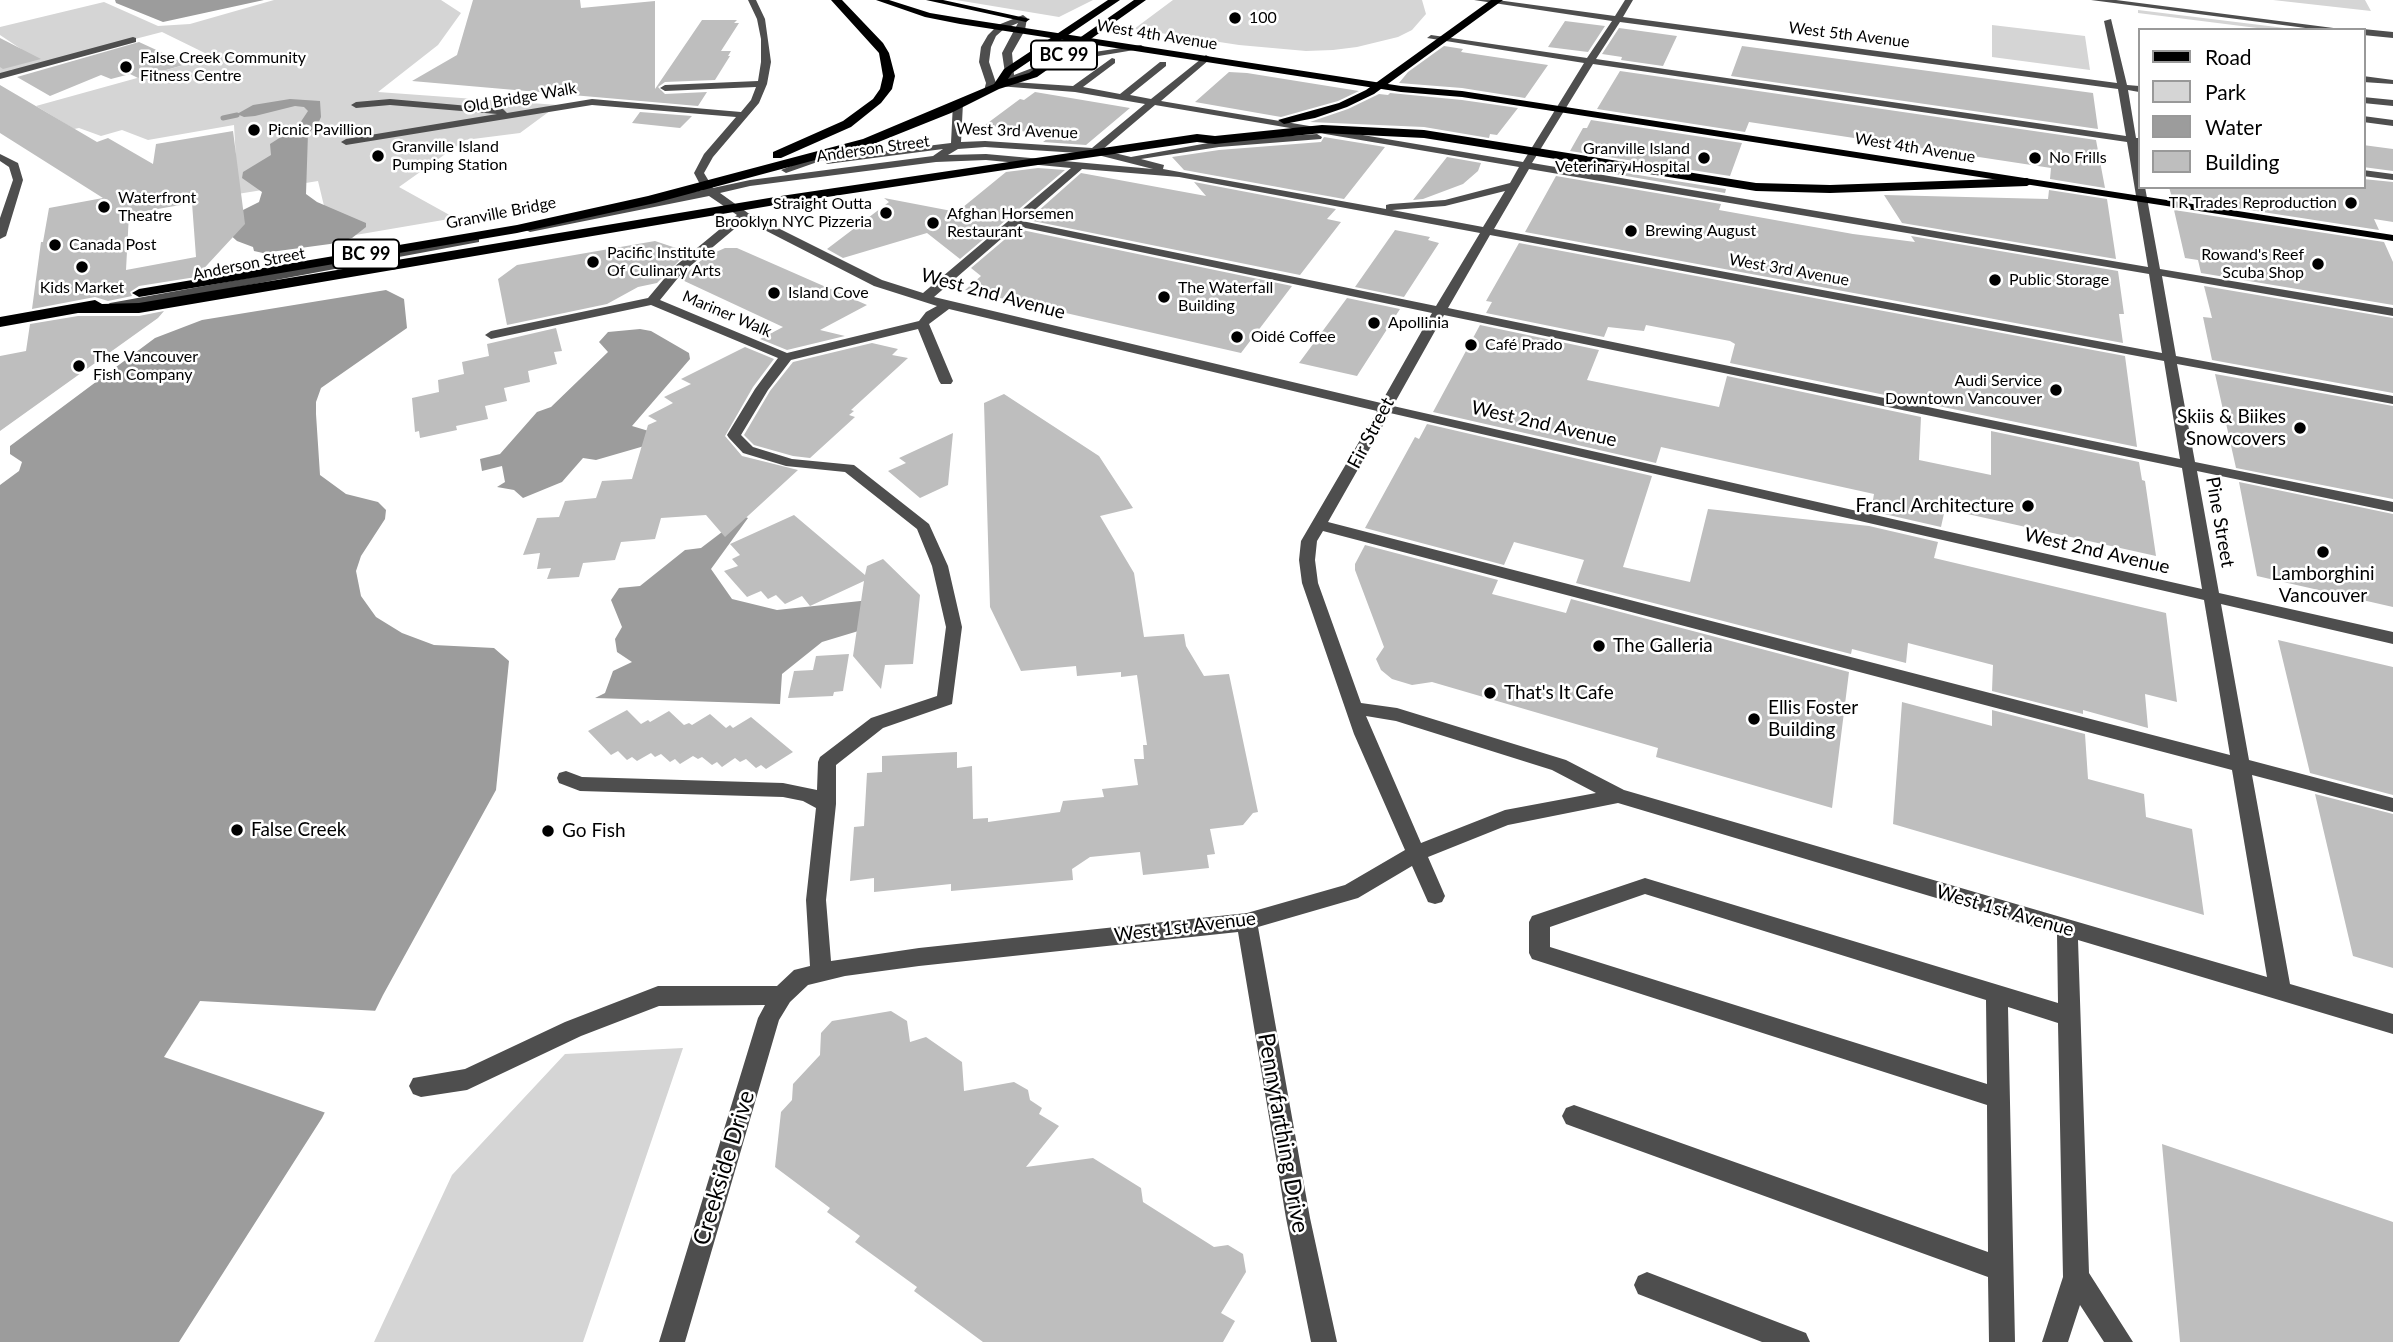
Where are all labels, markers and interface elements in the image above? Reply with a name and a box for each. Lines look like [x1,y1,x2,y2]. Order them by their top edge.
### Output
place label: 100 [1249,8,1277,28]
marker: 100 [1227,10,1243,26]
street label: West 4th Avenue [1095,16,1219,54]
street label: West 5th Avenue [1787,18,1911,52]
legend [2138,28,2365,189]
road number: BC 99 [1031,40,1097,70]
text: Road [2205,44,2252,69]
place label: False Creek Community Fitness Centre [140,48,306,86]
marker: False Creek Community Fitness Centre [118,59,134,75]
street label: Old Bridge Walk [462,79,578,117]
text: Park [2205,79,2246,104]
text: Water [2205,114,2262,139]
street label: West 3rd Avenue [956,119,1078,143]
place label: Picnic Pavillion [268,120,372,140]
marker: Picnic Pavillion [246,122,262,138]
street label: West 4th Avenue [1853,129,1977,167]
street label: Anderson Street [815,132,931,166]
place label: Granville Island Pumping Station [392,137,508,175]
place label: Granville Island Veterinary Hospital [1555,139,1690,177]
marker: Granville Island Pumping Station [370,148,386,164]
place label: No Frills [2049,148,2107,168]
text: Building [2205,149,2280,174]
marker: Granville Island Veterinary Hospital [1696,150,1712,166]
marker: No Frills [2027,150,2043,166]
place label: Waterfront Theatre [118,188,196,226]
street label: Granville Bridge [444,193,558,233]
place label: TR Trades Reproduction [2169,193,2337,213]
place label: Straight Outta Brooklyn NYC Pizzeria [715,194,872,232]
marker: TR Trades Reproduction [2343,195,2359,211]
marker: Waterfront Theatre [96,199,112,215]
place label: Afghan Horsemen Restaurant [947,204,1074,242]
marker: Straight Outta Brooklyn NYC Pizzeria [878,205,894,221]
marker: Afghan Horsemen Restaurant [925,215,941,231]
place label: Brewing August [1645,221,1756,241]
marker: Brewing August [1623,223,1639,239]
place label: Canada Post [69,235,156,255]
marker: Canada Post [47,237,63,253]
road number: BC 99 [333,240,399,268]
place label: Pacific Institute Of Culinary Arts [607,243,721,281]
street label: Anderson Street [191,244,307,284]
place label: Rowand's Reef Scuba Shop [2201,245,2304,283]
street label: West 3rd Avenue [1727,250,1851,290]
marker: Pacific Institute Of Culinary Arts [585,254,601,270]
marker: Rowand's Reef Scuba Shop [2310,256,2326,272]
marker: Kids Market [74,259,90,275]
street label: West 2nd Avenue [918,264,1068,324]
place label: Public Storage [2009,270,2109,290]
marker: Public Storage [1987,272,2003,288]
place label: Kids Market [40,278,124,298]
place label: The Waterfall Building [1178,278,1273,316]
place label: Island Cove [788,283,869,303]
marker: Island Cove [766,285,782,301]
street label: Mariner Walk [680,287,774,341]
marker: The Waterfall Building [1156,289,1172,305]
place label: Apollinia [1388,313,1449,333]
marker: Apollinia [1366,315,1382,331]
place label: Oidé Coffee [1251,327,1336,347]
marker: Oidé Coffee [1229,329,1245,345]
place label: Café Prado [1485,335,1563,355]
marker: Café Prado [1463,337,1479,353]
place label: The Vancouver Fish Company [93,347,198,385]
marker: The Vancouver Fish Company [71,358,87,374]
place label: Audi Service Downtown Vancouver [1885,371,2042,409]
marker: Audi Service Downtown Vancouver [2048,382,2064,398]
street label: Fir Street [1343,394,1399,472]
street label: West 2nd Avenue [1469,396,1619,452]
place label: Skiis & Biikes Snowcovers [2177,406,2286,450]
marker: Skiis & Biikes Snowcovers [2292,420,2308,436]
street label: Pine Street [2201,475,2239,569]
place label: Francl Architecture [1855,495,2014,517]
marker: Francl Architecture [2020,498,2036,514]
street label: West 2nd Avenue [2022,523,2172,579]
marker: Lamborghini Vancouver [2315,544,2331,560]
place label: Lamborghini Vancouver [2271,563,2375,607]
place label: The Galleria [1613,635,1713,657]
marker: The Galleria [1591,638,1607,654]
place label: That's It Cafe [1504,682,1614,704]
marker: That's It Cafe [1482,685,1498,701]
place label: Ellis Foster Building [1768,697,1858,741]
marker: Ellis Foster Building [1746,711,1762,727]
place label: False Creek [251,819,346,841]
place label: Go Fish [562,820,625,842]
marker: False Creek [229,822,245,838]
marker: Go Fish [540,823,556,839]
street label: West 1st Avenue [1933,880,2077,942]
street label: West 1st Avenue [1113,907,1257,947]
street label: Pennyfarthing Drive [1252,1031,1314,1235]
street label: Creekside Drive [687,1087,761,1249]

